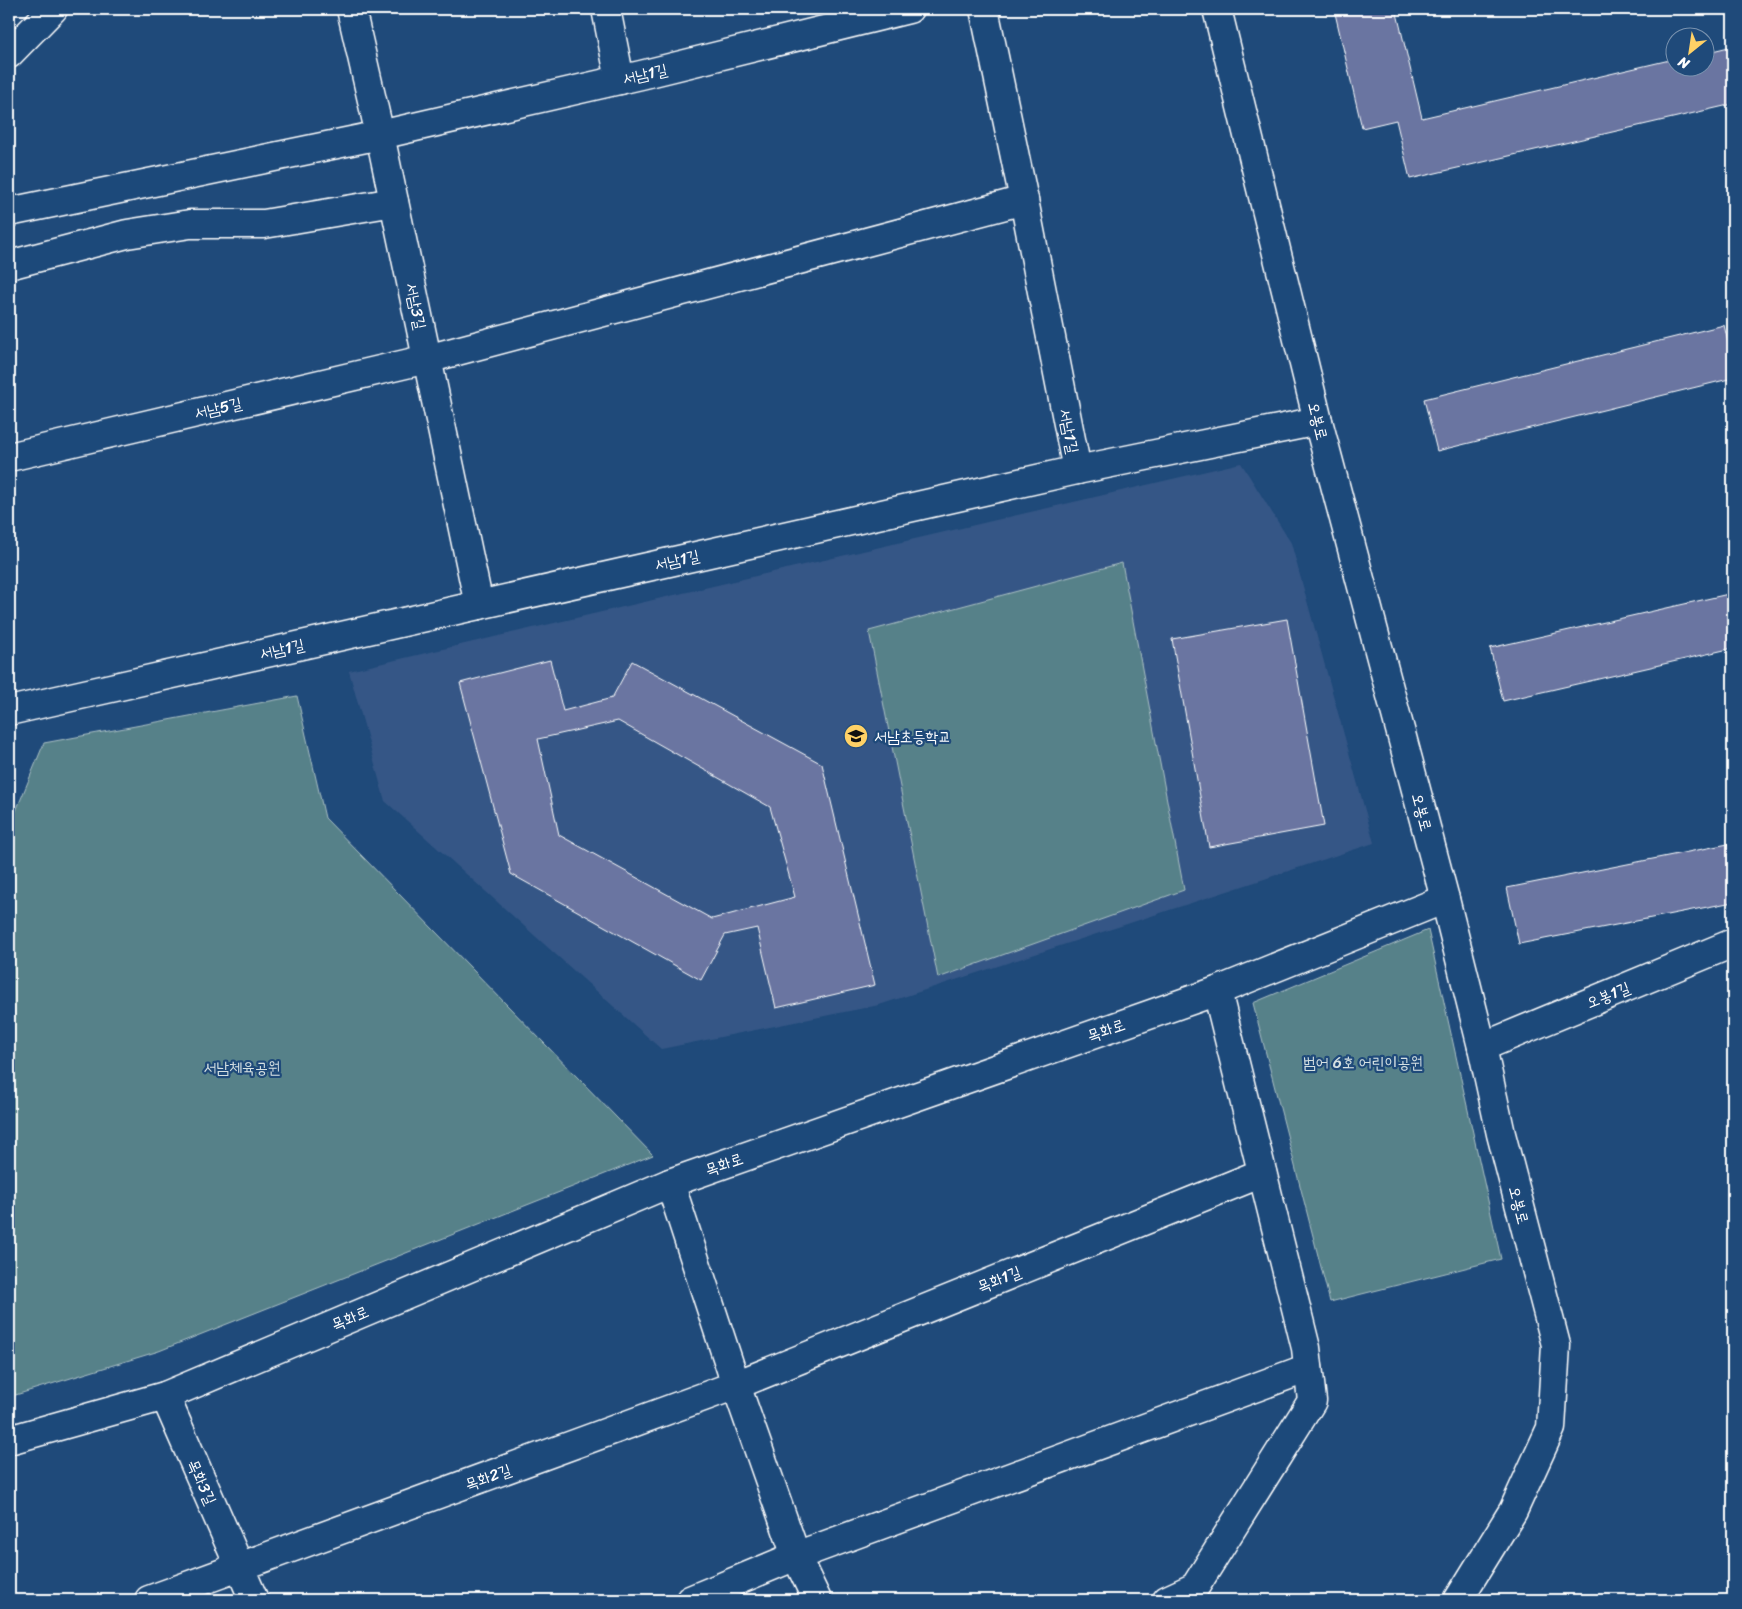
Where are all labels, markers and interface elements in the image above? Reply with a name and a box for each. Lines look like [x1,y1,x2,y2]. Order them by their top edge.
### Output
north arrow [1664,28,1714,78]
text: N [1673,49,1695,77]
street label: 서남1길 [620,55,671,93]
street label: 서남3길 [397,280,435,332]
street label: 서남5길 [191,388,245,428]
street label: 오봉로 [1299,399,1337,443]
street label: 서남1길 [1050,406,1088,456]
street label: 서남1길 [652,541,703,579]
street label: 서남1길 [257,630,308,668]
place label: 서남초등학교 [874,722,951,751]
school or university icon: 서남초등학교 [843,723,869,749]
street label: 오봉로 [1403,790,1441,834]
street label: 오봉1길 [1581,973,1635,1017]
street label: 목화로 [1083,1010,1129,1050]
park label: 범어 6호 어린이공원 [1303,1048,1423,1077]
park label: 서남체육공원 [203,1053,281,1082]
street label: 목화로 [701,1144,747,1184]
street label: 오봉로 [1500,1183,1538,1227]
street label: 목화1길 [972,1257,1026,1301]
street label: 목화로 [327,1297,373,1339]
street label: 목화3길 [179,1454,225,1510]
street label: 목화2길 [461,1455,516,1499]

